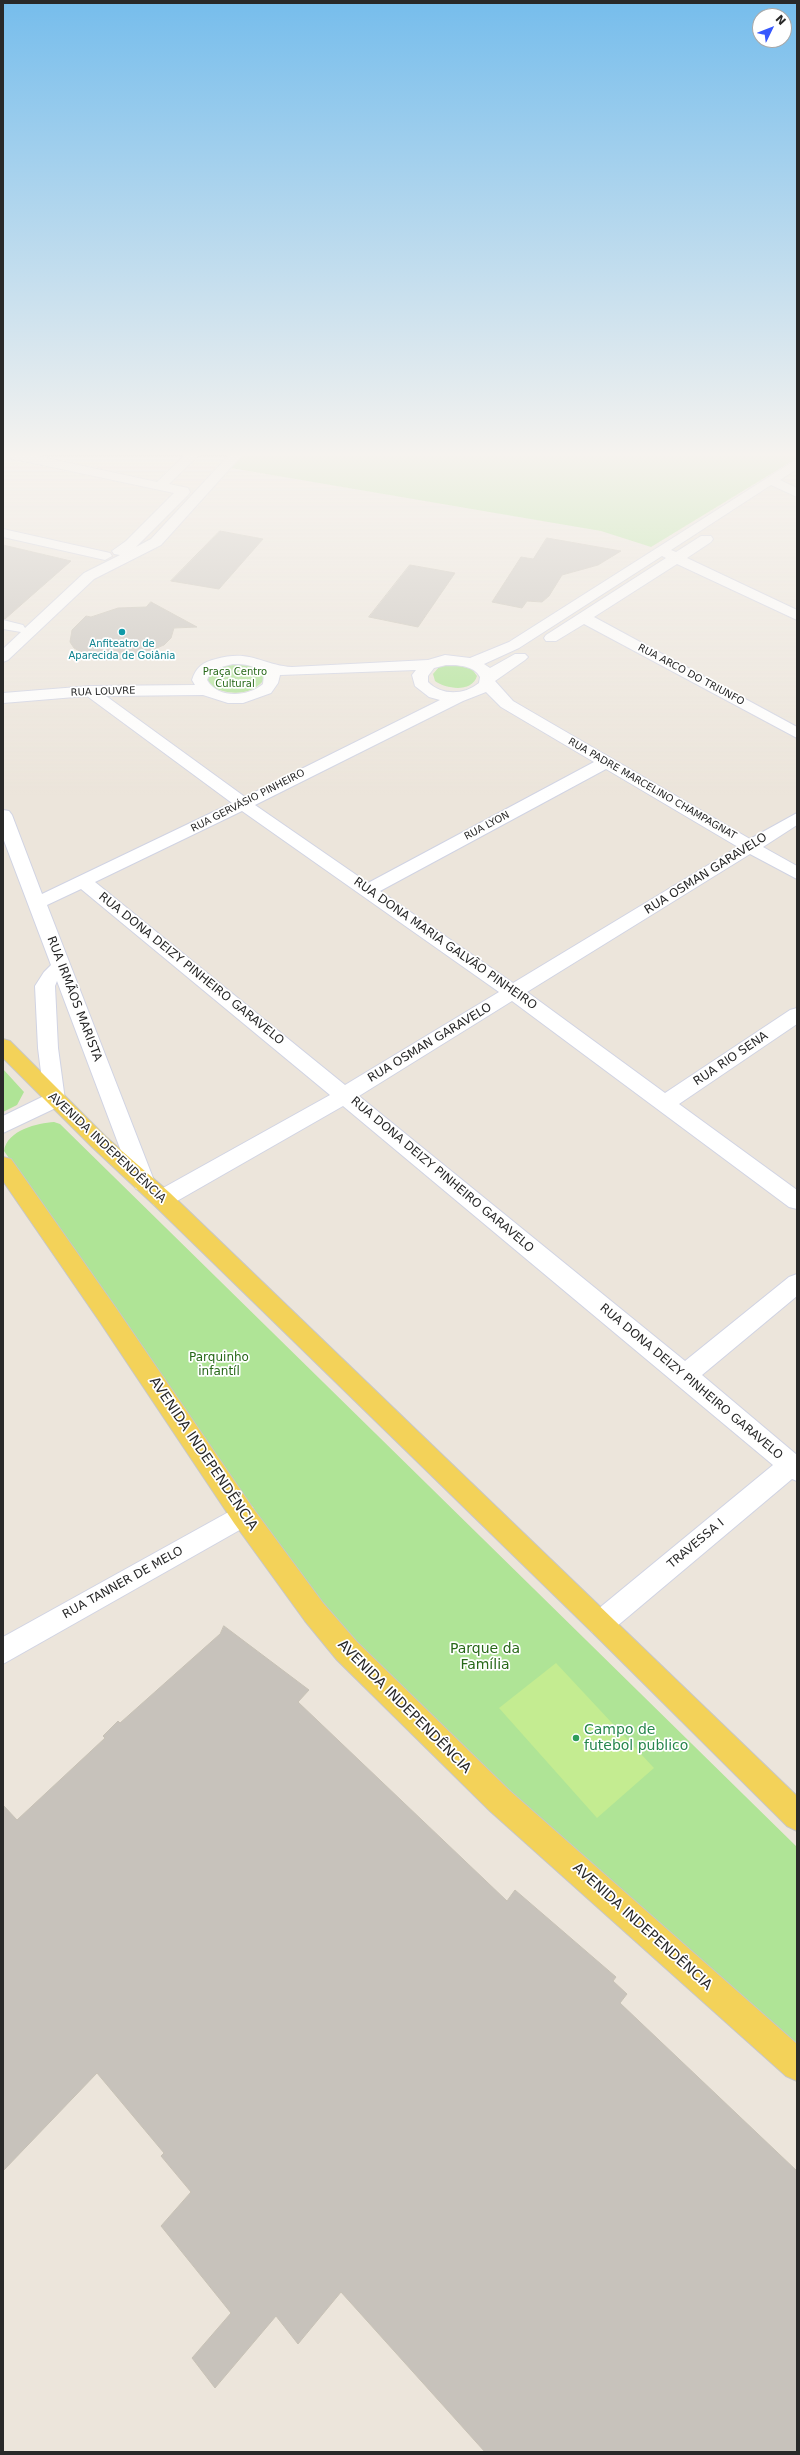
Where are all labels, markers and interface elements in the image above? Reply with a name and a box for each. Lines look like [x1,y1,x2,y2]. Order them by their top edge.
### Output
north arrow [752,8,792,48]
text: N [773,12,788,28]
marker: Anfiteatro de Aparecida de Goiânia [117,627,127,637]
place label: Anfiteatro de Aparecida de Goiânia [69,638,175,662]
street label: RUA ARCO DO TRIUNFO [636,642,746,708]
park label: Praça Centro Cultural [203,666,267,690]
street label: RUA LOUVRE [70,685,136,699]
street label: RUA PADRE MARCELINO CHAMPAGNAT [566,736,738,842]
street label: RUA GERVÁSIO PINHEIRO [189,767,307,835]
street label: RUA LYON [462,809,512,843]
street label: RUA OSMAN GARAVELO [642,830,770,918]
street label: RUA DONA MARIA GALVÃO PINHEIRO [351,875,539,1013]
street label: RUA DONA DEIZY PINHEIRO GARAVELO [95,890,287,1048]
street label: RUA IRMÃOS MARISTA [43,934,105,1064]
street label: RUA OSMAN GARAVELO [365,1000,495,1086]
street label: RUA RIO SENA [691,1029,771,1089]
street label: AVENIDA INDEPENDÊNCIA [45,1090,169,1206]
street label: RUA DONA DEIZY PINHEIRO GARAVELO [348,1094,536,1256]
street label: RUA DONA DEIZY PINHEIRO GARAVELO [597,1301,785,1463]
park label: Parquinho infantíl [189,1351,249,1379]
street label: AVENIDA INDEPENDÊNCIA [145,1374,261,1534]
street label: TRAVESSA I [665,1516,727,1572]
street label: RUA TANNER DE MELO [60,1544,186,1622]
street label: AVENIDA INDEPENDÊNCIA [334,1637,474,1777]
park label: Parque da Família [450,1641,520,1674]
place label: Campo de futebol publico [584,1722,688,1754]
marker: Campo de futebol publico [571,1733,581,1743]
street label: AVENIDA INDEPENDÊNCIA [569,1860,715,1994]

